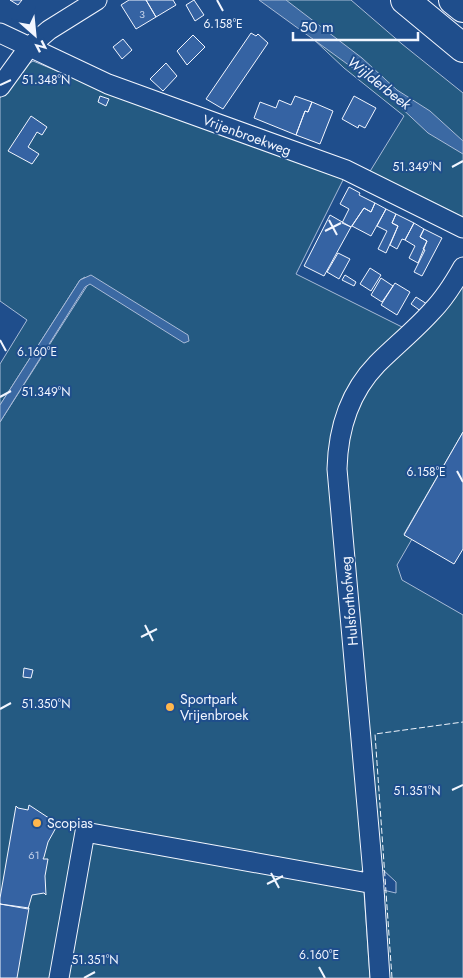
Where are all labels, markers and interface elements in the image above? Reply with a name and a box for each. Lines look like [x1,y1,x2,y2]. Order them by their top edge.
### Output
house number: 3 [139,6,145,22]
north arrow [10,10,60,60]
scale bar [293,10,418,42]
text: 6.158°E [203,15,243,33]
text: 50 m [300,16,334,38]
text: N [31,35,50,58]
water label: Wijlderbeek [342,51,416,115]
text: 51.348°N [22,71,70,89]
street label: Vrijenbroekweg [200,110,294,160]
text: 51.349°N [393,158,441,176]
text: 6.160°E [17,343,57,361]
text: 51.349°N [22,383,70,401]
text: 6.158°E [406,463,446,481]
street label: Hulsforthofweg [335,556,363,646]
place label: Sportpark Vrijenbroek [180,689,249,725]
text: 51.350°N [22,695,70,713]
marker: Sportpark Vrijenbroek [164,701,176,713]
text: 51.351°N [393,782,441,800]
place label: Scopias [47,813,93,833]
marker: Scopias [31,817,43,829]
house number: 61 [28,847,40,863]
text: 6.160°E [299,946,339,964]
text: 51.351°N [71,951,119,969]

